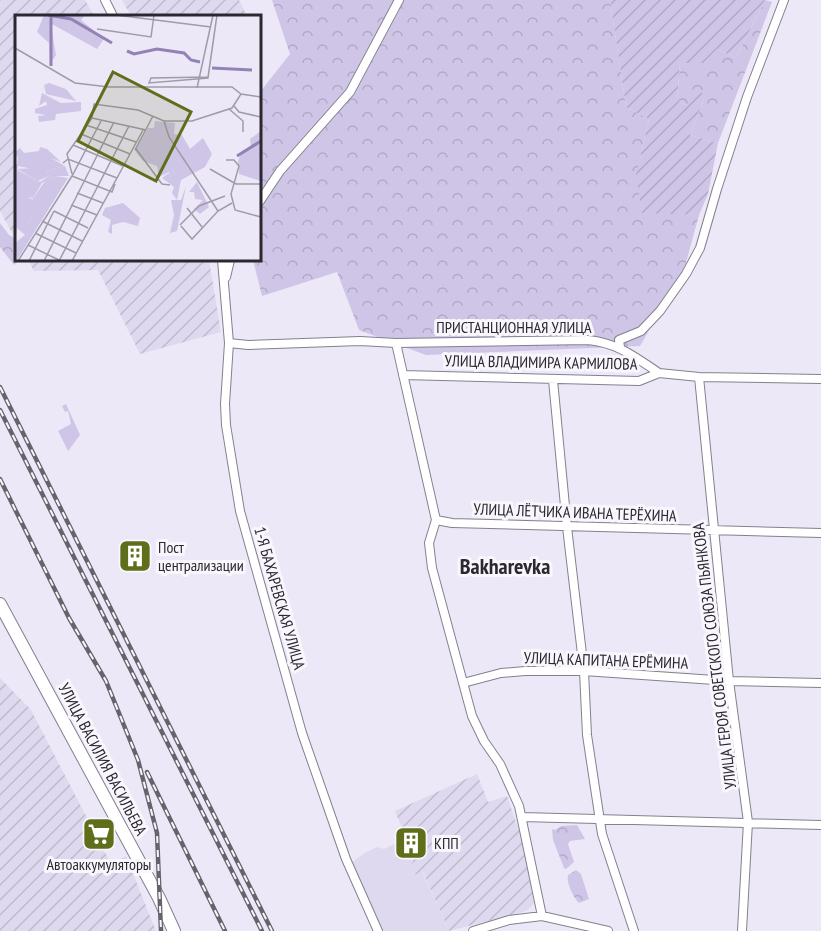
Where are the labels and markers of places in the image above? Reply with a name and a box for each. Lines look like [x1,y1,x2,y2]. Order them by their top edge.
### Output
place label: Пост централизации [158,537,244,575]
building icon: Пост централизации [117,538,153,574]
supermarket icon: Автоаккумуляторы [81,816,117,852]
building icon: КПП [393,825,429,861]
place label: КПП [434,833,459,853]
place label: Автоаккумуляторы [47,854,151,874]

